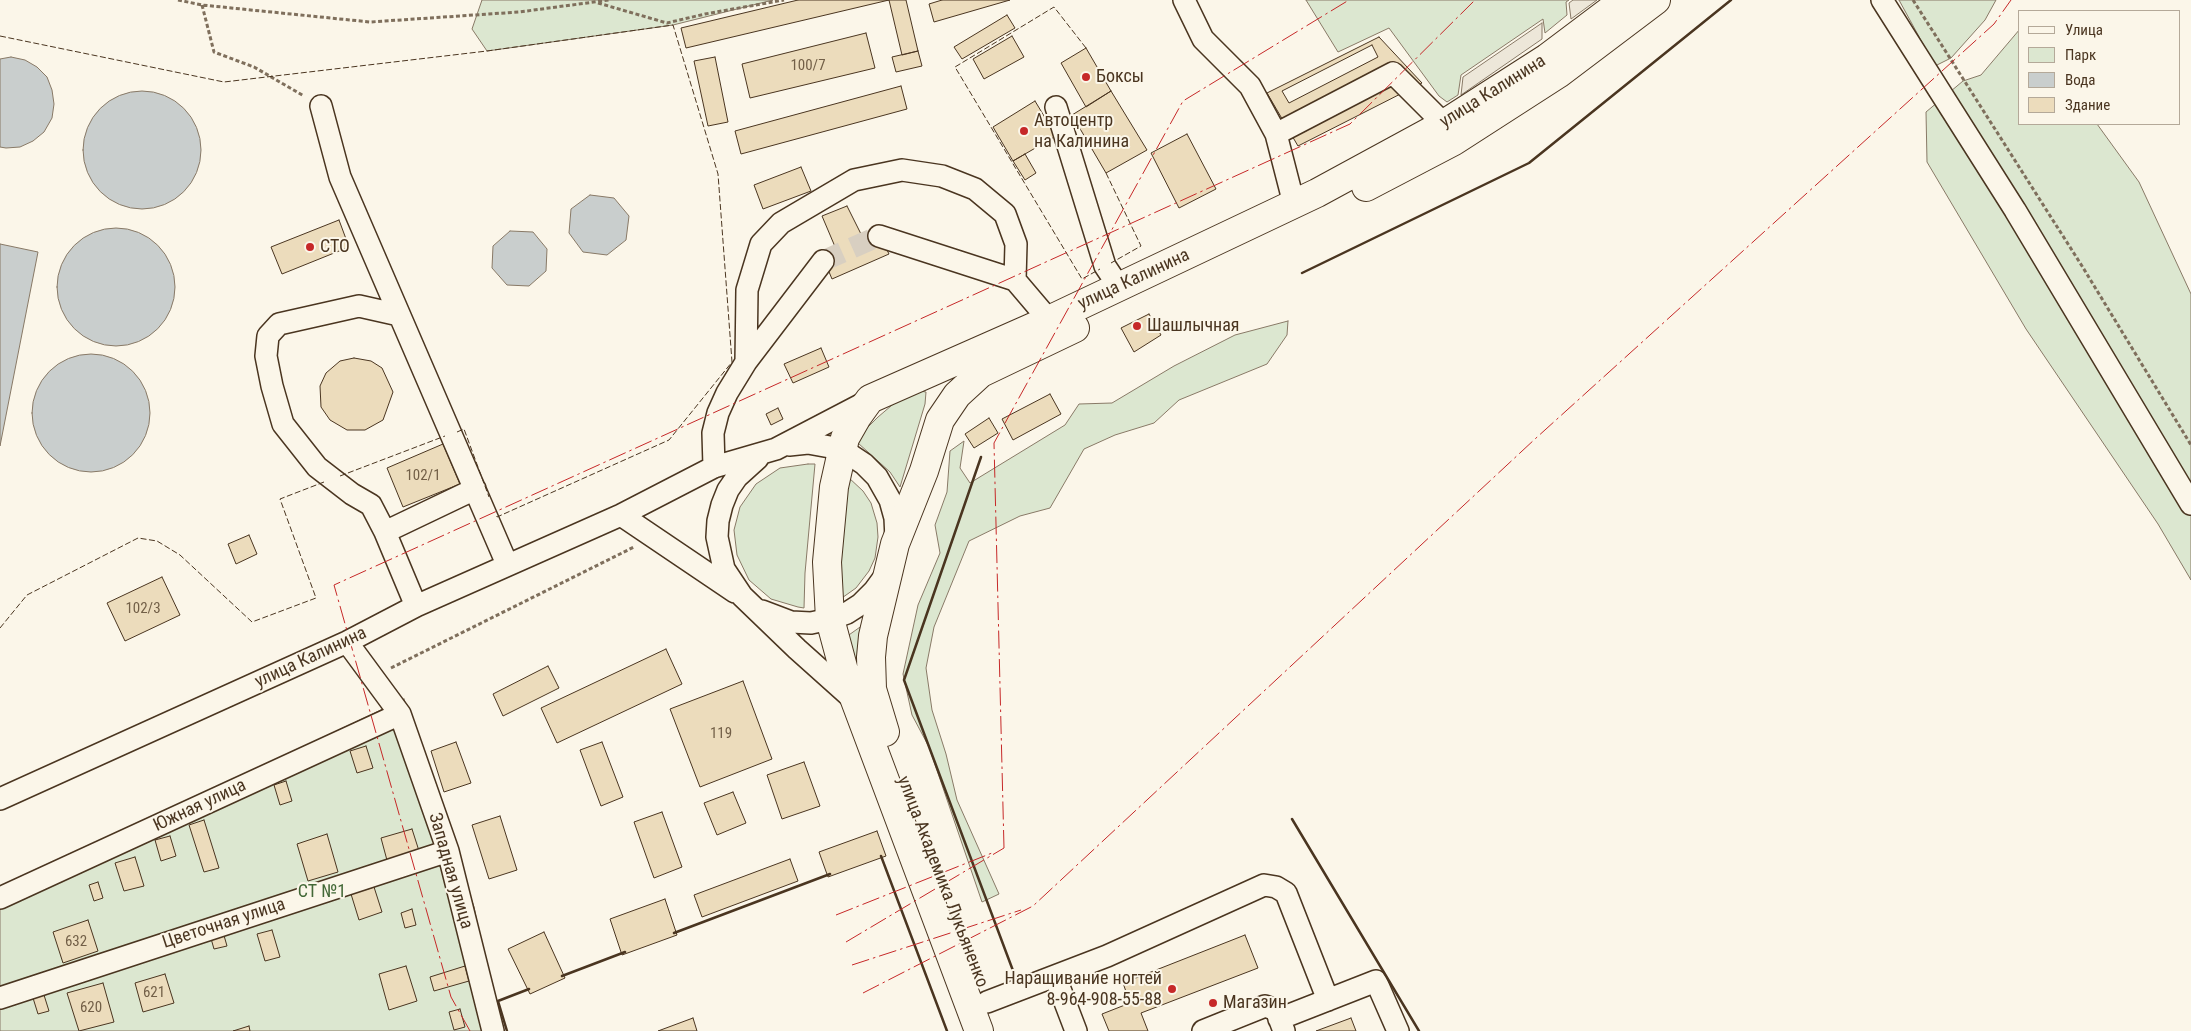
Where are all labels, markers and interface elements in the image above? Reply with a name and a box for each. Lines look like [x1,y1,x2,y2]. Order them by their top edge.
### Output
legend [2018,10,2181,125]
text: Улица [2065,21,2103,39]
text: Парк [2065,46,2096,64]
street label: улица Калинина [1436,51,1550,133]
house number: 100/7 [790,57,826,75]
place label: Боксы [1096,66,1144,88]
marker: Боксы [1080,71,1092,83]
text: Вода [2065,71,2095,89]
text: Здание [2065,96,2110,114]
place label: Автоцентр на Калинина [1034,110,1129,152]
marker: Автоцентр на Калинина [1018,125,1030,137]
place label: СТО [320,236,350,258]
marker: СТО [304,241,316,253]
street label: улица Калинина [1075,245,1193,315]
place label: Шашлычная [1147,315,1239,337]
marker: Шашлычная [1131,320,1143,332]
house number: 102/1 [405,467,441,485]
house number: 102/3 [125,600,161,618]
street label: улица Калинина [252,623,370,693]
house number: 119 [710,725,732,743]
street label: улица Академика Лукьяненко [892,773,992,991]
street label: Южная улица [150,775,250,837]
street label: Западная улица [423,811,477,931]
park label: СТ №1 [298,881,346,903]
street label: Цветочная улица [160,894,288,954]
house number: 632 [65,933,87,951]
place label: Наращивание ногтей 8-964-908-55-88 [1005,968,1162,1011]
marker: Наращивание ногтей 8-964-908-55-88 [1166,983,1178,995]
house number: 621 [143,984,165,1002]
place label: Магазин [1223,992,1287,1014]
marker: Магазин [1207,997,1219,1009]
house number: 620 [80,999,102,1017]

